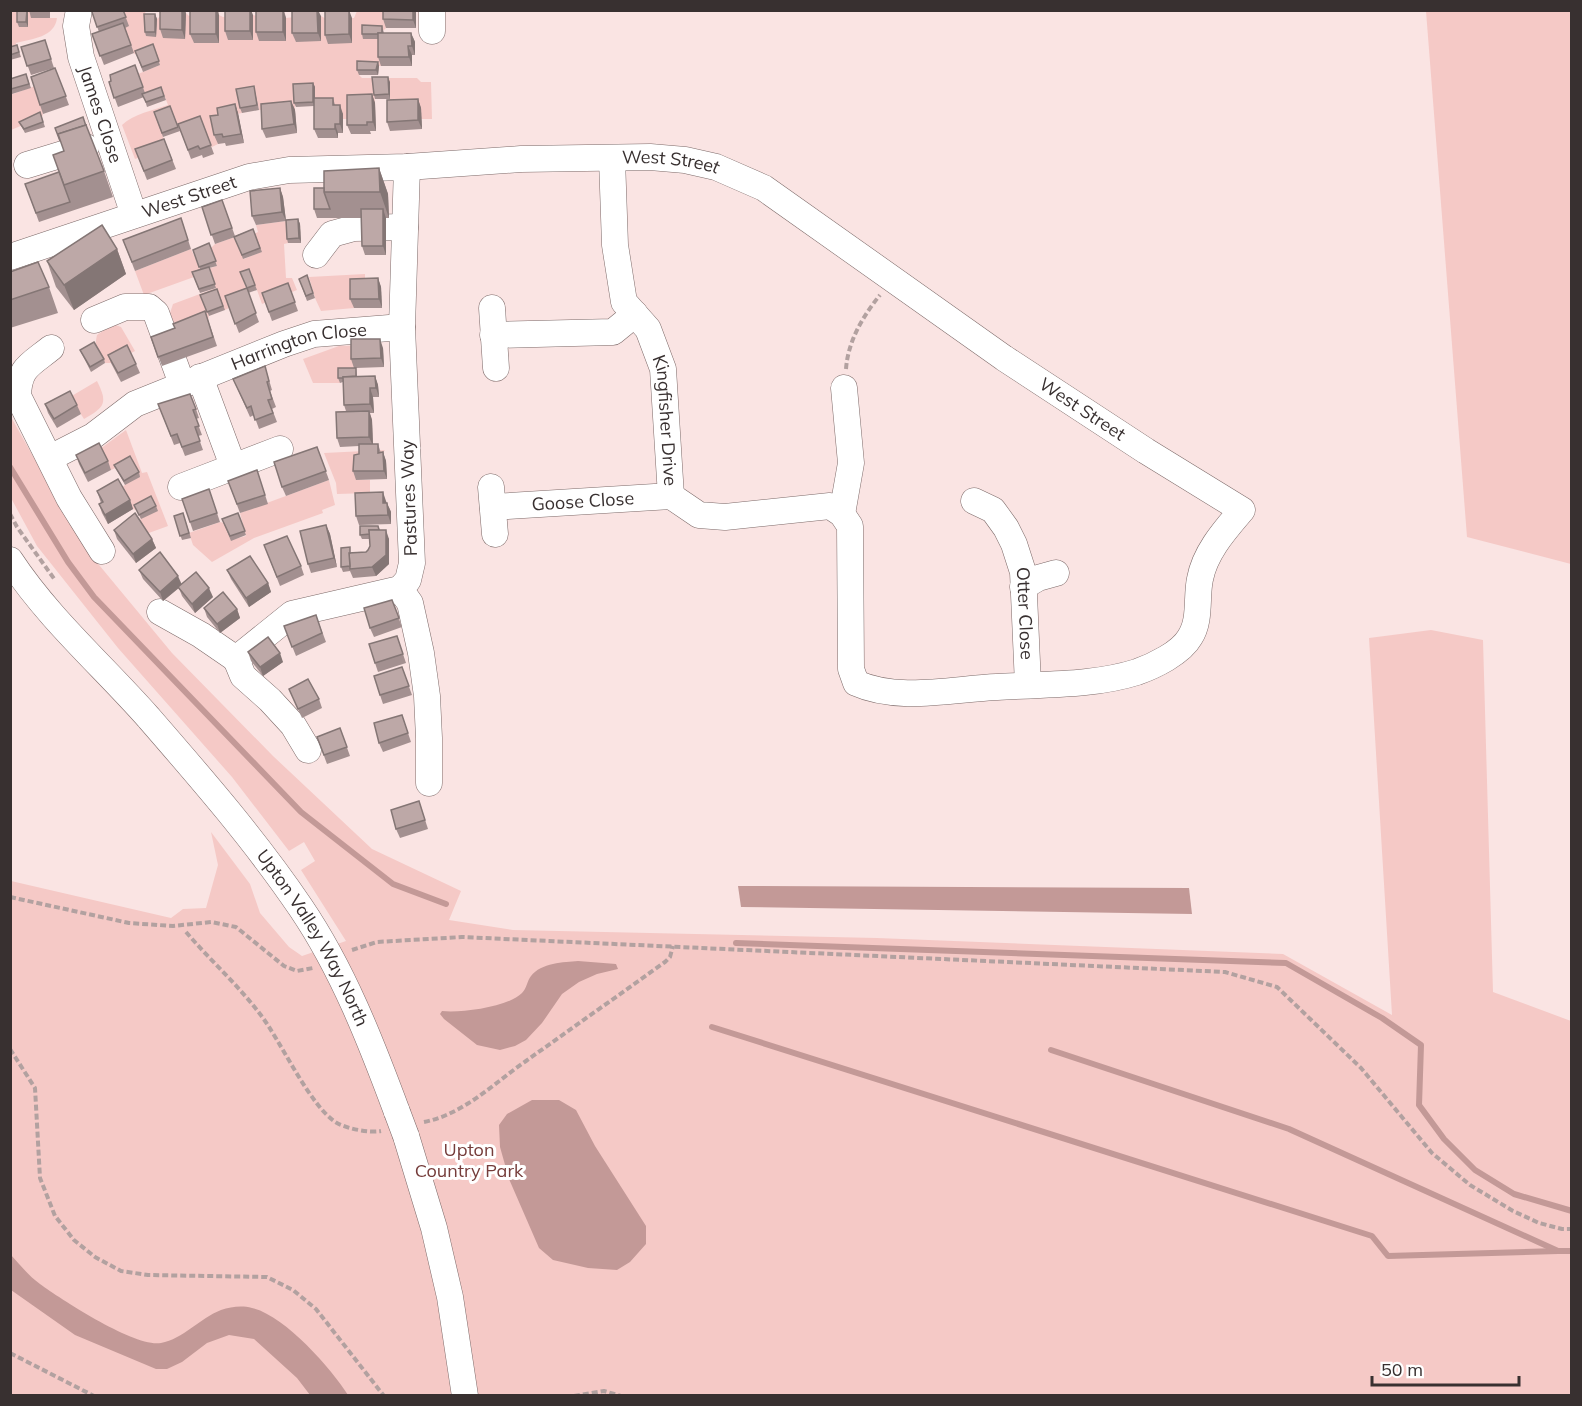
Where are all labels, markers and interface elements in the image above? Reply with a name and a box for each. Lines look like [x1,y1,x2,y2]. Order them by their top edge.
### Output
street label: James Close [74,62,128,166]
street label: West Street [622,145,724,178]
street label: West Street [139,170,239,223]
street label: Harrington Close [227,318,368,375]
street label: Kingfisher Drive [648,351,682,487]
street label: West Street [1035,372,1130,445]
street label: Pastures Way [395,439,422,557]
street label: Goose Close [531,486,635,516]
street label: Otter Close [1012,567,1039,660]
street label: Upton Valley Way North [252,845,374,1030]
park label: Upton Country Park [415,1138,524,1182]
scale bar [1372,1349,1519,1387]
text: 50 m [1381,1358,1423,1381]

